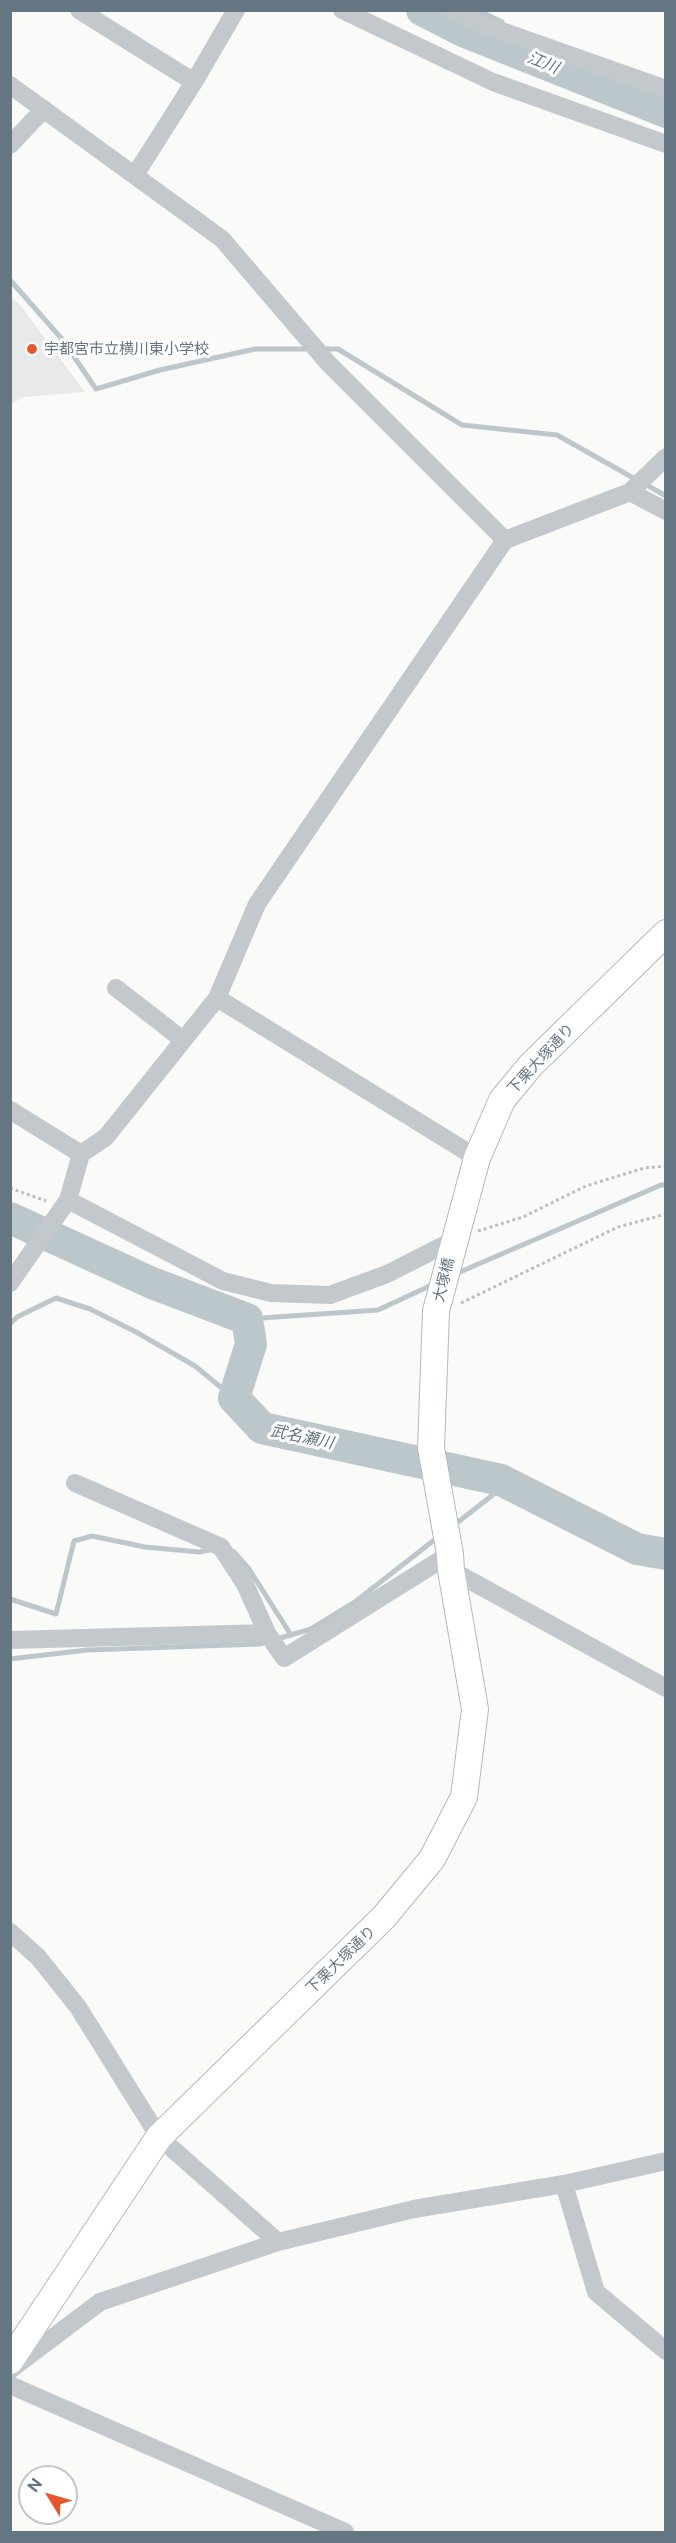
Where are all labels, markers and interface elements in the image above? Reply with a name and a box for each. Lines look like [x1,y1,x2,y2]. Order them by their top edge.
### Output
water label: 江川 [525,48,561,78]
place label: 宇都宮市立横川東小学校 [44,340,209,358]
marker: 宇都宮市立横川東小学校 [25,342,39,356]
street label: 下栗大塚通り [504,1020,578,1098]
street label: 大塚橋 [430,1256,458,1304]
water label: 武名瀬川 [269,1421,335,1453]
street label: 下栗大塚通り [302,1922,380,1998]
north arrow [18,2465,78,2525]
text: N [23,2474,46,2496]

